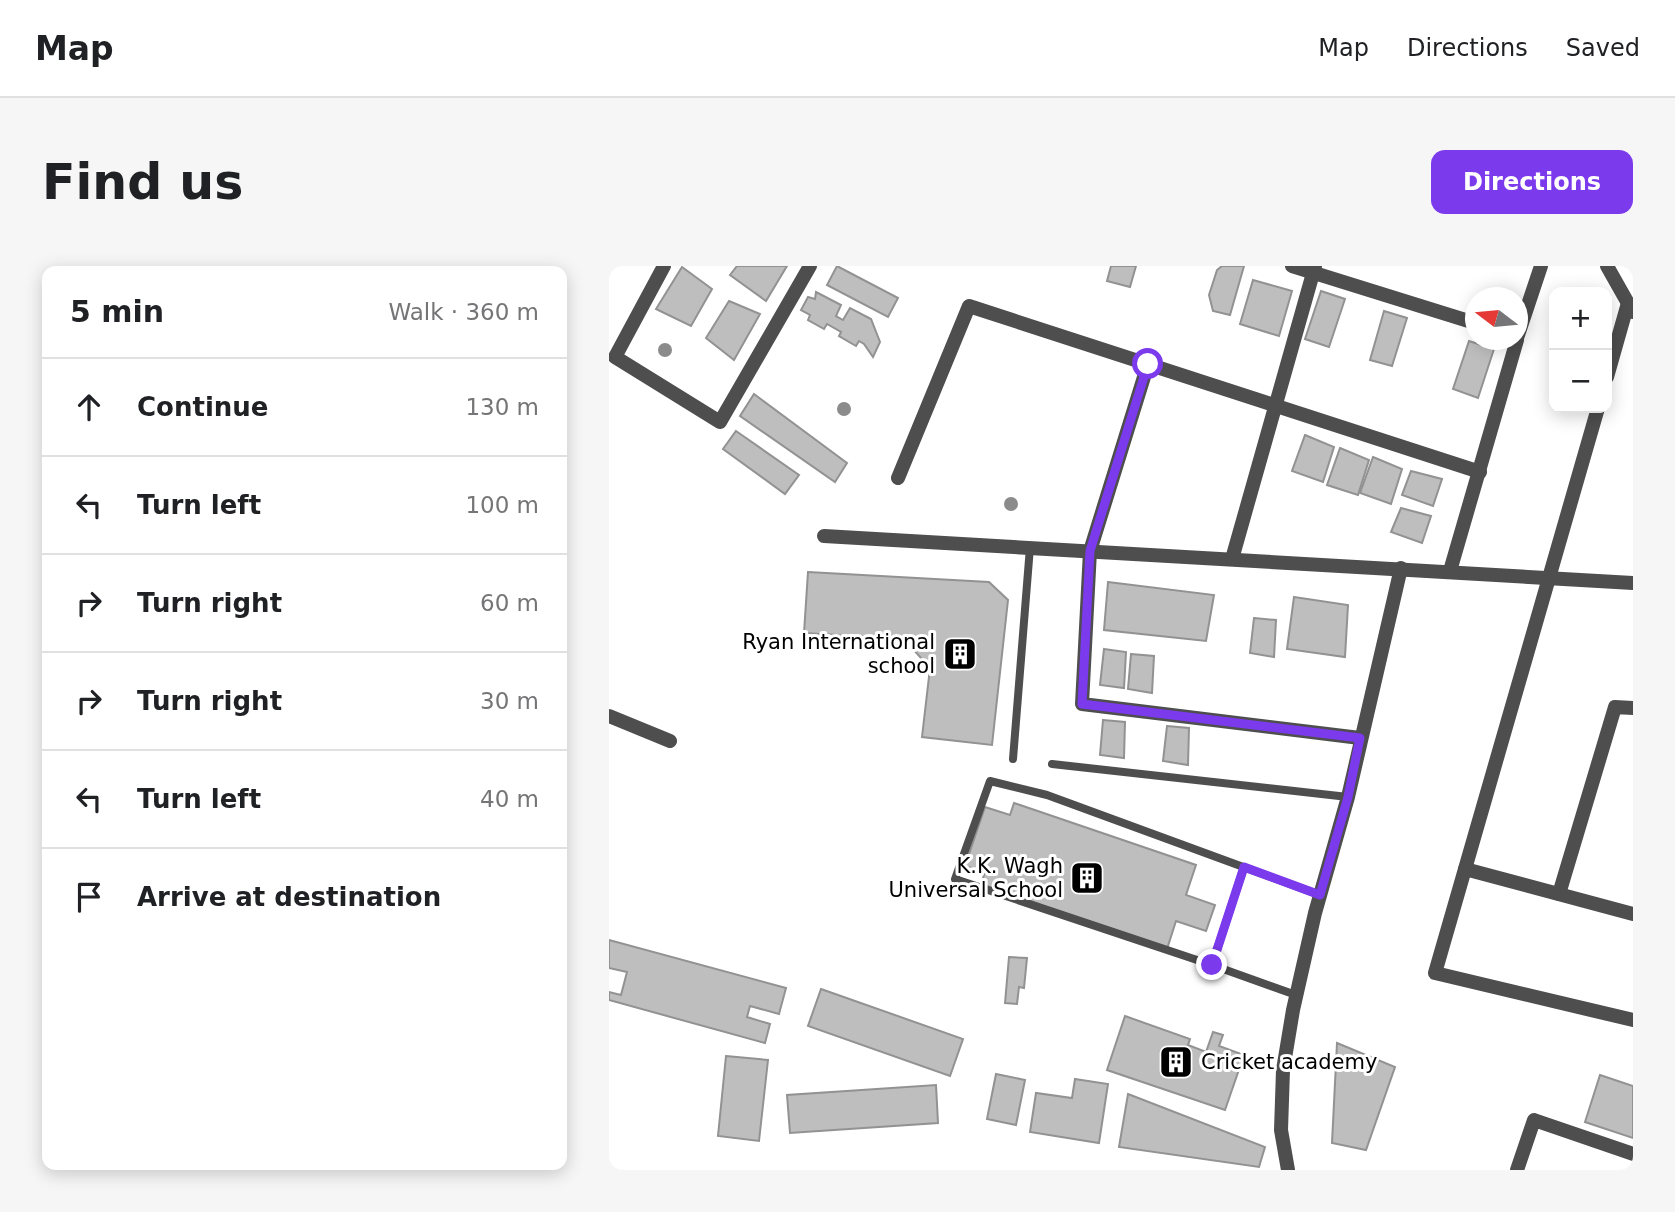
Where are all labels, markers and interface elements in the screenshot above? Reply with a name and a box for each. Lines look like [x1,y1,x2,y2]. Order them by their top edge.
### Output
text: Map [35,29,114,68]
text: Map [1318,34,1369,62]
text: Directions [1407,34,1528,62]
text: Saved [1566,34,1640,62]
button: Directions [1431,150,1633,214]
text: Find us [42,154,243,211]
north arrow [1465,287,1528,350]
map controls [1549,287,1612,413]
button: + [1549,287,1612,350]
text: 5 min [70,294,164,329]
text: Walk · 360 m [388,299,539,325]
route start [1132,348,1163,379]
button: − [1549,350,1612,413]
icon: ahead [70,388,108,426]
text: Continue [137,392,268,422]
text: 130 m [465,394,539,420]
icon: left [70,486,108,524]
text: Turn left [137,490,261,520]
text: 100 m [465,492,539,518]
icon: right [70,584,108,622]
text: Turn right [137,588,282,618]
text: 60 m [480,590,539,616]
place label: Ryan International school [742,630,935,678]
building icon: Ryan International school [941,635,979,673]
icon: right [70,682,108,720]
text: Turn right [137,686,282,716]
text: 30 m [480,688,539,714]
icon: left [70,780,108,818]
text: Turn left [137,784,261,814]
text: 40 m [480,786,539,812]
place label: K.K. Wagh Universal School [888,854,1063,902]
building icon: K.K. Wagh Universal School [1068,859,1106,897]
icon: arrive [70,878,108,916]
text: Arrive at destination [137,882,441,912]
route end [1196,949,1227,980]
building icon: Cricket academy [1157,1043,1195,1081]
place label: Cricket academy [1201,1050,1377,1074]

